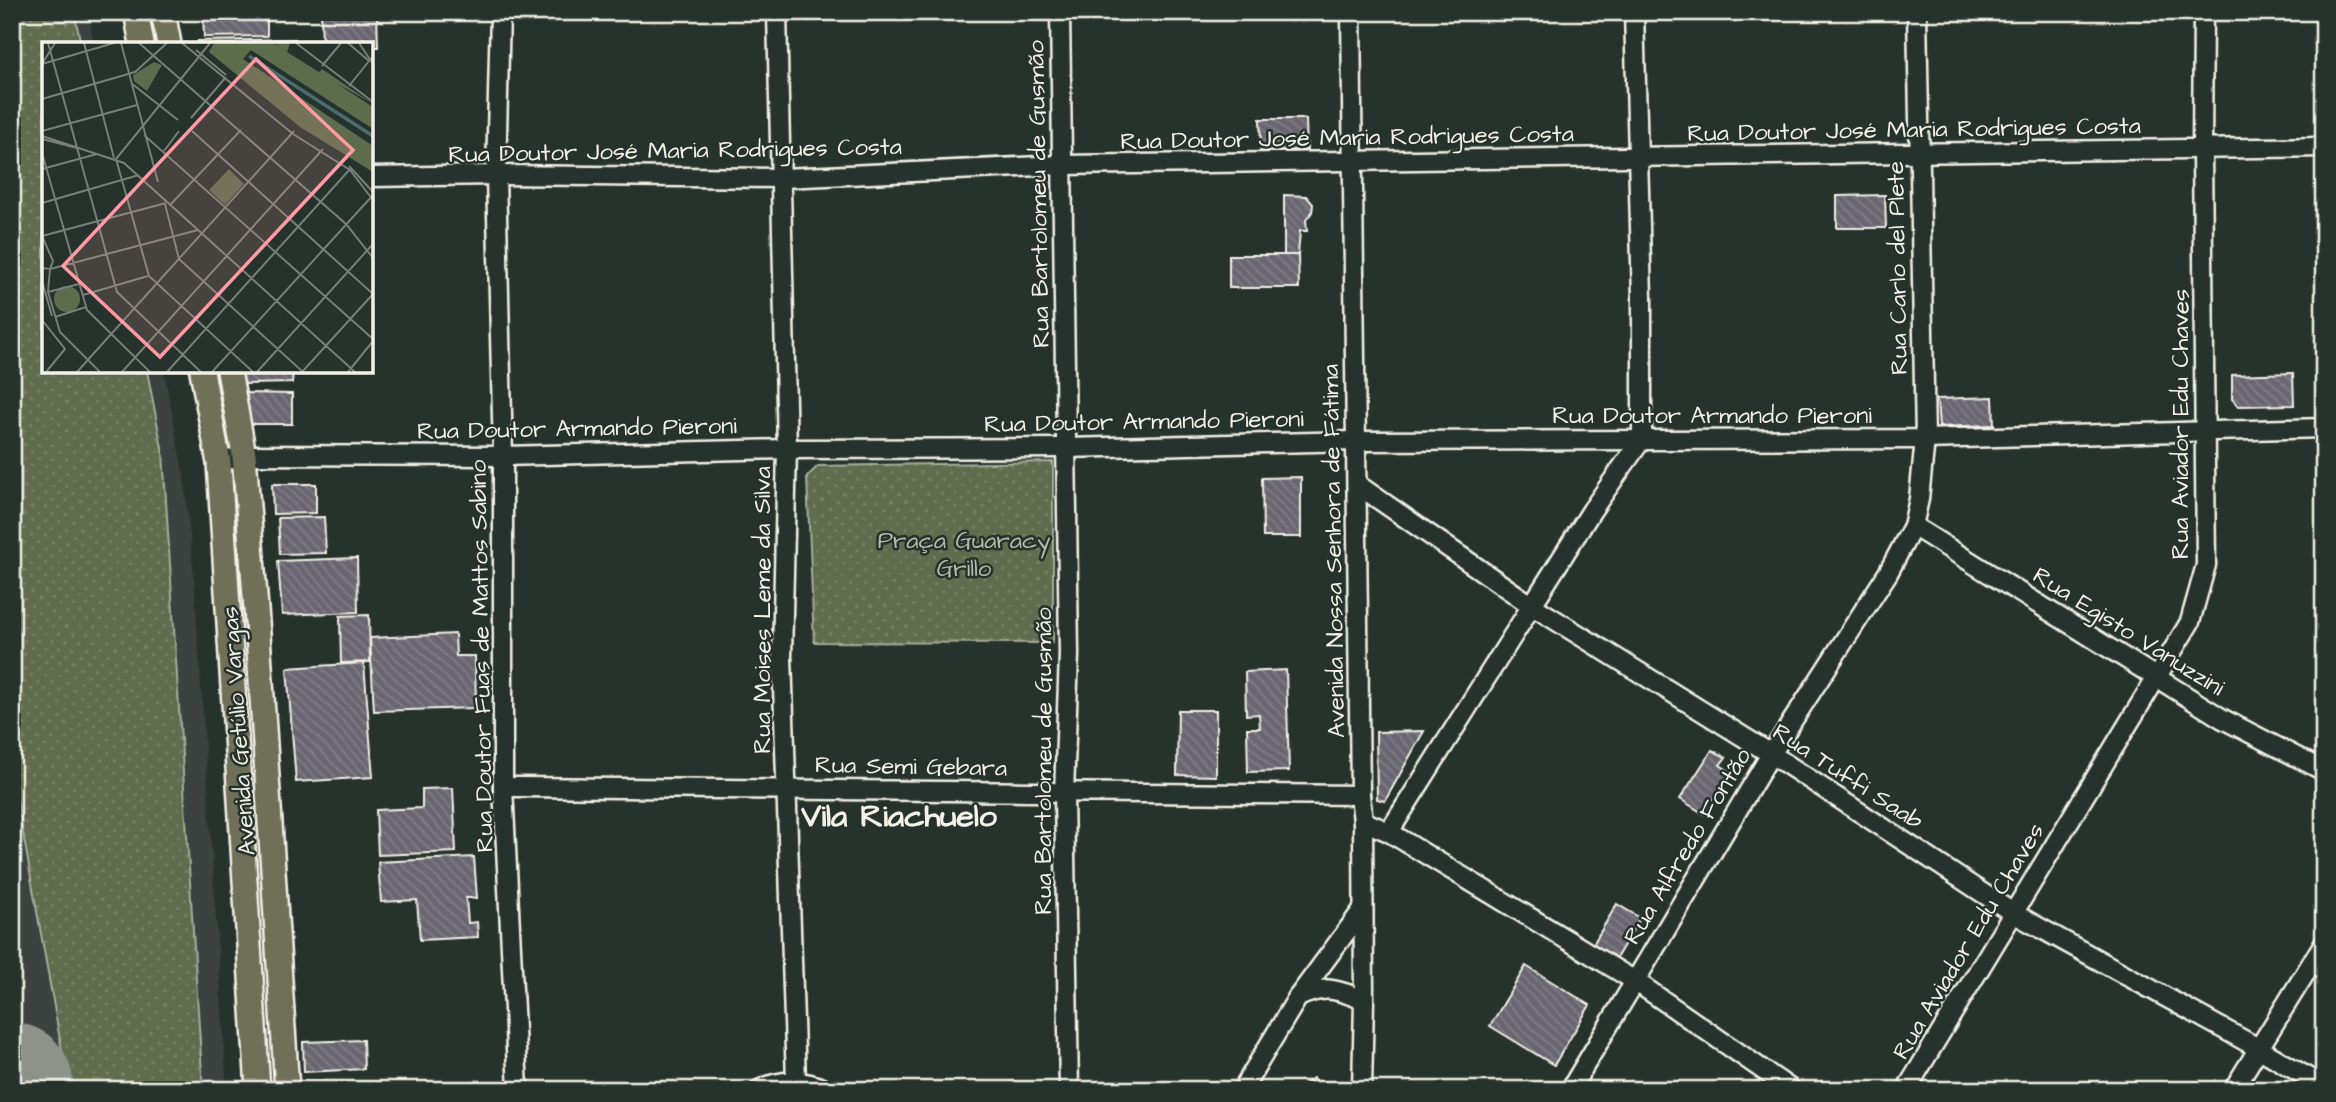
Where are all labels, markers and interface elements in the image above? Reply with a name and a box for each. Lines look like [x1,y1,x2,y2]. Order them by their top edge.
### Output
street label: Rua Bartolomeu de Gusmão [1019,39,1059,348]
inset map [42,42,373,373]
street label: Rua Doutor José Maria Rodrigues Costa [1687,109,2141,152]
street label: Rua Doutor José Maria Rodrigues Costa [1120,117,1574,160]
street label: Rua Doutor José Maria Rodrigues Costa [448,130,902,173]
street label: Rua Carlo del Plete [1879,161,1917,375]
street label: Rua Aviador Edu Chaves [2164,289,2198,559]
street label: Avenida Nossa Senhora de Fátima [1314,364,1354,738]
street label: Rua Doutor Armando Pieroni [1552,399,1872,433]
street label: Rua Doutor Armando Pieroni [984,402,1304,442]
street label: Rua Doutor Armando Pieroni [417,409,737,449]
street label: Rua Doutor Fuas de Mattos Sabino [462,459,502,853]
street label: Rua Moises Leme da Silva [746,466,780,754]
park label: Praça Guaracy Grillo [878,524,1050,586]
street label: Rua Egisto Vanuzzini [2025,559,2231,706]
street label: Avenida Getúlio Vargas [213,605,266,857]
street label: Rua Bartolomeu de Gusmão [1027,607,1061,915]
street label: Rua Tuffi Saab [1766,715,1930,839]
street label: Rua Alfredo Fontão [1616,741,1760,951]
street label: Rua Semi Gebara [815,748,1007,786]
district label: Vila Riachuelo [800,794,998,839]
street label: Rua Aviador Edu Chaves [1885,817,2053,1066]

